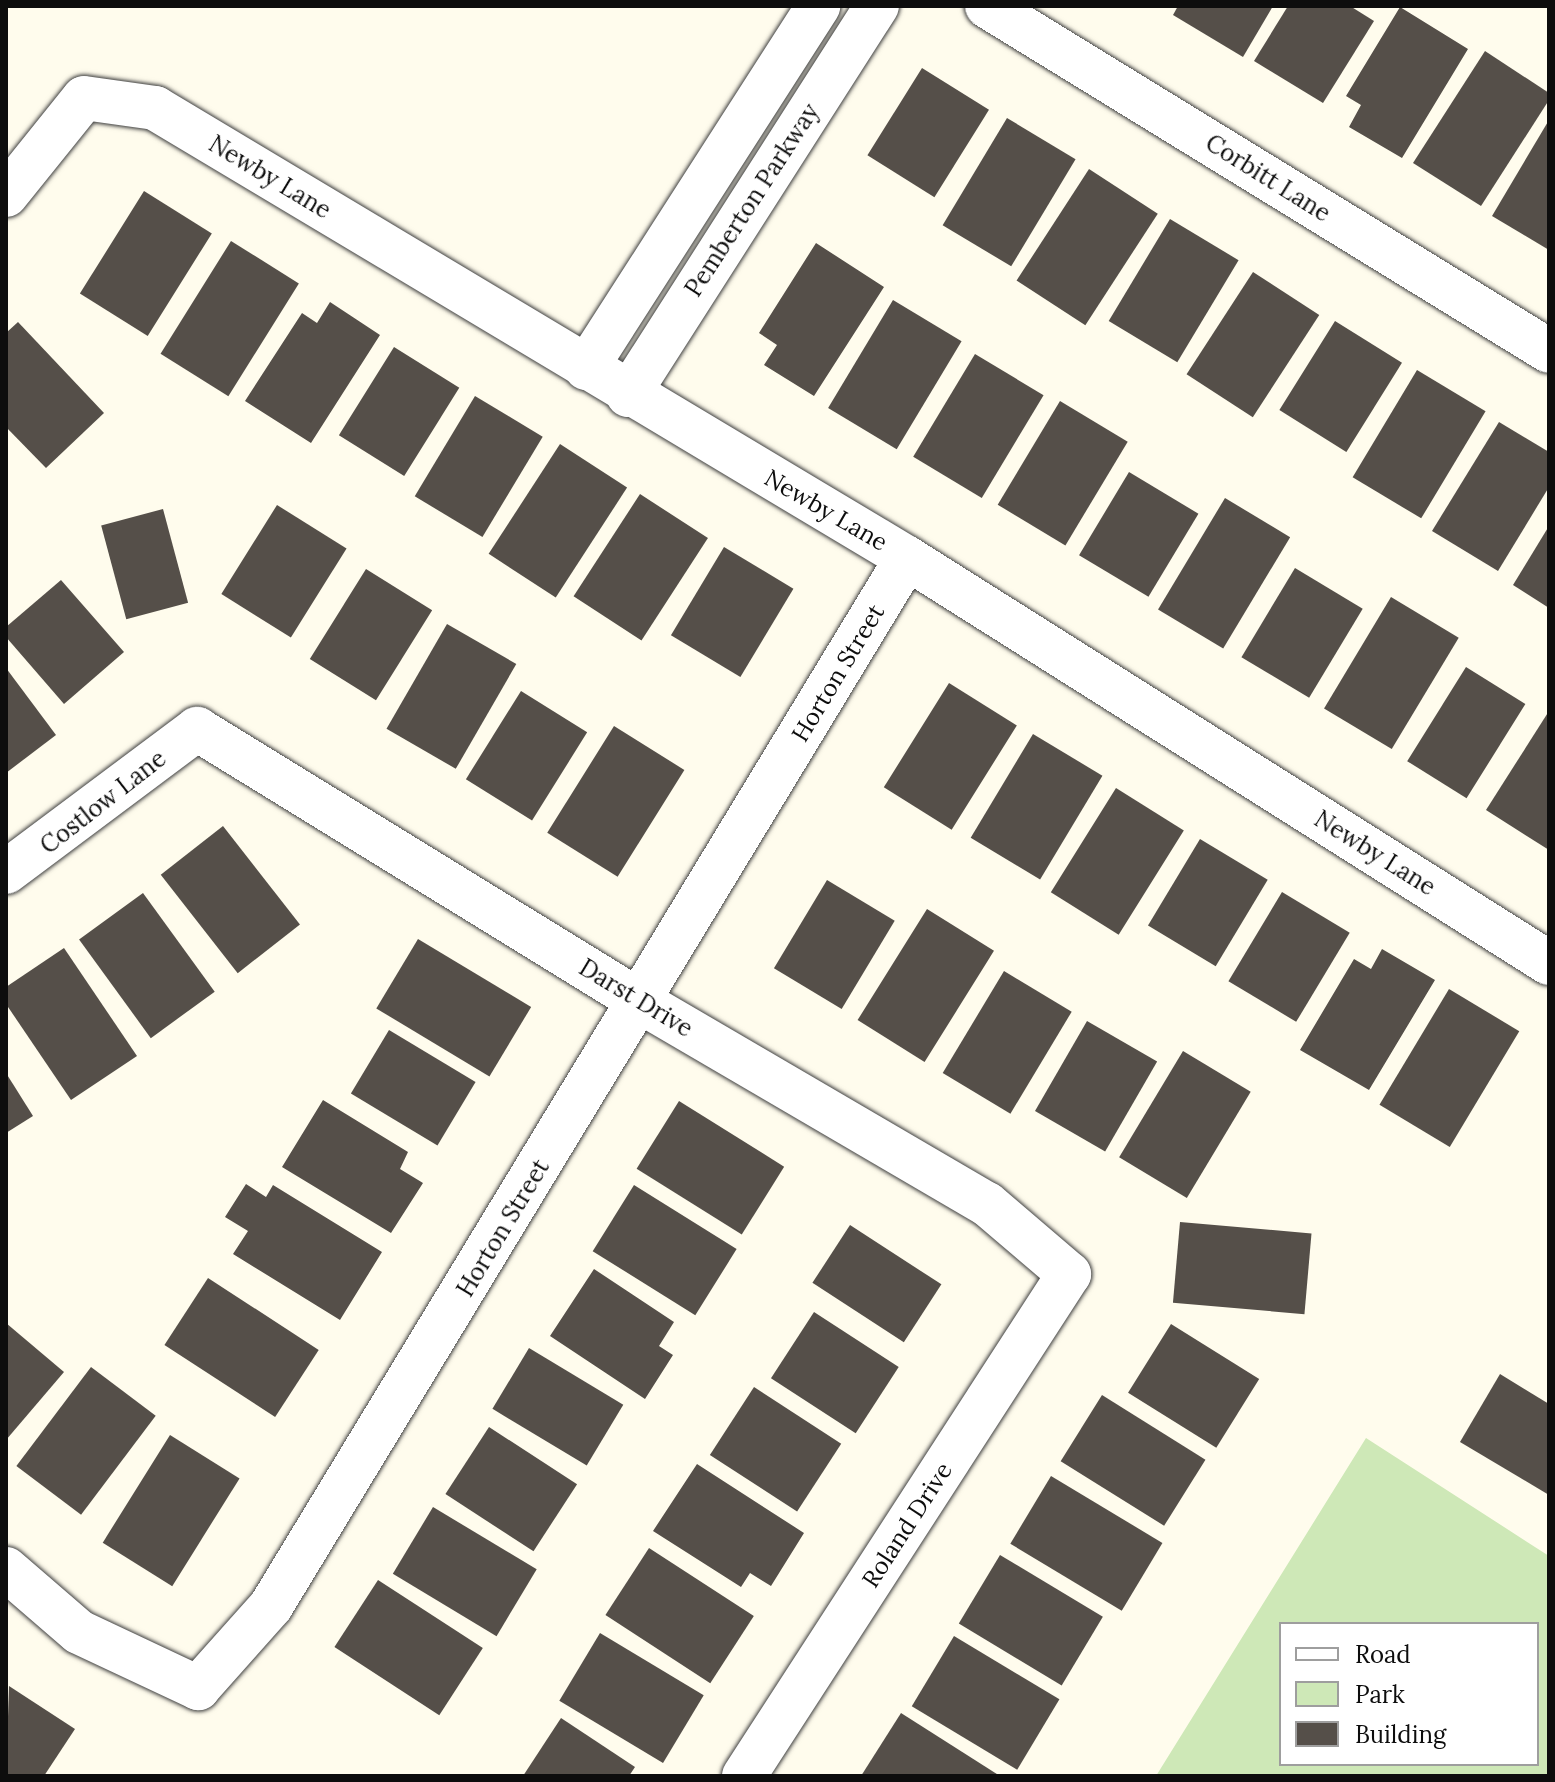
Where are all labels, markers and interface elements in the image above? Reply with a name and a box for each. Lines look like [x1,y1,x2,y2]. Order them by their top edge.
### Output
street label: Pemberton Parkway [679,98,825,302]
street label: Corbitt Lane [1200,128,1336,228]
street label: Newby Lane [204,129,336,225]
street label: Newby Lane [759,463,893,557]
street label: Horton Street [786,599,890,747]
street label: Costlow Lane [34,744,172,860]
street label: Newby Lane [1309,804,1441,902]
street label: Darst Drive [574,953,698,1043]
street label: Horton Street [451,1154,555,1302]
street label: Roland Drive [856,1457,958,1593]
legend [1279,1622,1539,1766]
text: Road [1355,1639,1411,1670]
text: Park [1355,1679,1405,1710]
text: Building [1355,1719,1446,1750]

